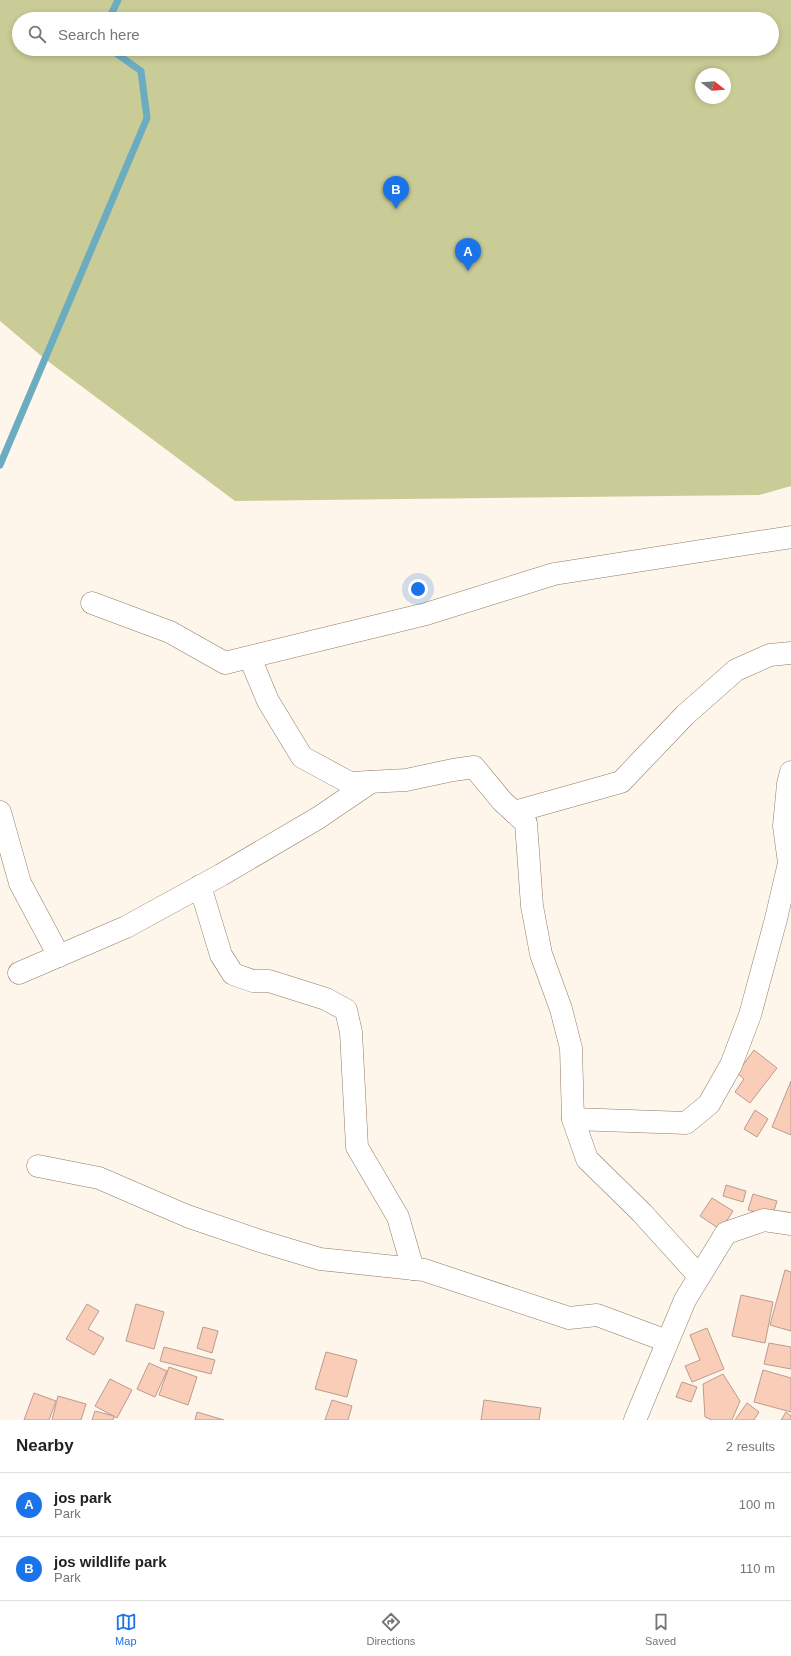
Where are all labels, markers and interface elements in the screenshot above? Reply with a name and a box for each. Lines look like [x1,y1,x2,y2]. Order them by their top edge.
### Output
search box [12,12,779,56]
icon: search [26,23,48,45]
text: Search here [58,26,140,43]
north arrow [695,68,731,104]
pin: B [383,176,409,209]
pin: A [455,238,481,271]
your location [408,579,428,599]
text: Nearby [16,1436,74,1455]
text: 2 results [726,1439,775,1454]
text: jos park [54,1489,112,1506]
text: A [24,1497,34,1512]
text: 100 m [739,1497,775,1512]
text: Park [54,1506,81,1521]
text: jos wildlife park [54,1553,167,1570]
text: B [24,1561,34,1576]
text: 110 m [740,1561,775,1576]
text: Park [54,1570,81,1585]
tab: Map [115,1611,137,1647]
tab: Directions [366,1611,415,1647]
tab: Saved [645,1611,676,1647]

